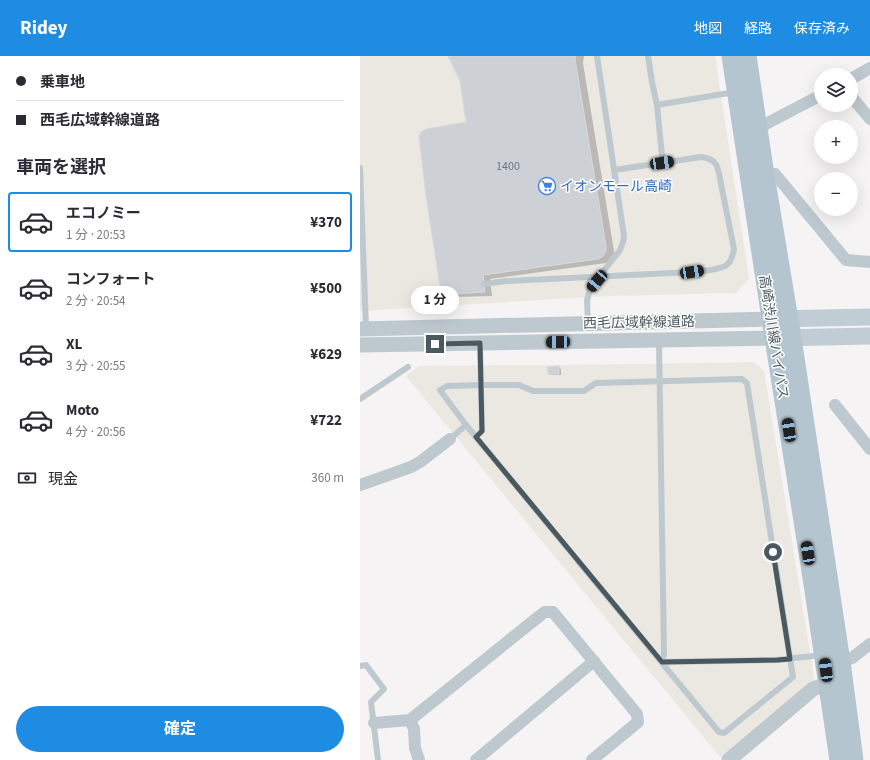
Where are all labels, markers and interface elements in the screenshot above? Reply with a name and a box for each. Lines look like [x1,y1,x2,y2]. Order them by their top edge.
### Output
text: Ridey [20,15,67,42]
text: 地図 [694,19,722,39]
text: 経路 [744,19,772,39]
text: 保存済み [794,19,850,39]
map controls [814,68,858,216]
button: layers [814,68,858,112]
text: 乗車地 [40,72,85,93]
text: 西毛広域幹線道路 [40,110,160,131]
button: + [814,120,858,164]
text: 車両を選択 [16,155,106,180]
car [649,155,675,171]
house number: 1400 [496,158,520,175]
button: − [814,172,858,216]
supermarket icon: イオンモール高崎 [537,176,557,196]
place label: イオンモール高崎 [560,177,672,197]
text: エコノミー [66,203,141,224]
icon: car [18,204,54,240]
text: ¥370 [310,212,342,233]
text: 1 分 · 20:53 [66,226,126,244]
car [679,264,705,280]
car [585,268,609,294]
text: コンフォート [66,269,156,290]
icon: car [18,270,54,306]
street label: 高崎渋川線バイパス [753,273,793,401]
text: ¥500 [310,278,342,299]
callout: 1 分 [411,286,459,314]
text: 1 分 [424,291,446,309]
text: 2 分 · 20:54 [66,292,126,310]
street label: 西毛広域幹線道路 [583,312,695,334]
text: XL [66,334,82,355]
route end [426,335,444,353]
icon: car [18,336,54,372]
car [546,336,570,348]
text: ¥629 [310,344,342,365]
text: 3 分 · 20:55 [66,357,126,375]
text: Moto [66,400,99,421]
icon: car [18,402,54,438]
text: ¥722 [310,410,342,431]
car [781,417,797,443]
text: 4 分 · 20:56 [66,423,126,441]
icon: cash [16,467,38,489]
text: 現金 [48,469,78,490]
text: 360 m [311,469,344,487]
car [800,540,816,566]
route start [764,543,782,561]
car [819,657,833,683]
button: 確定 [16,706,344,752]

